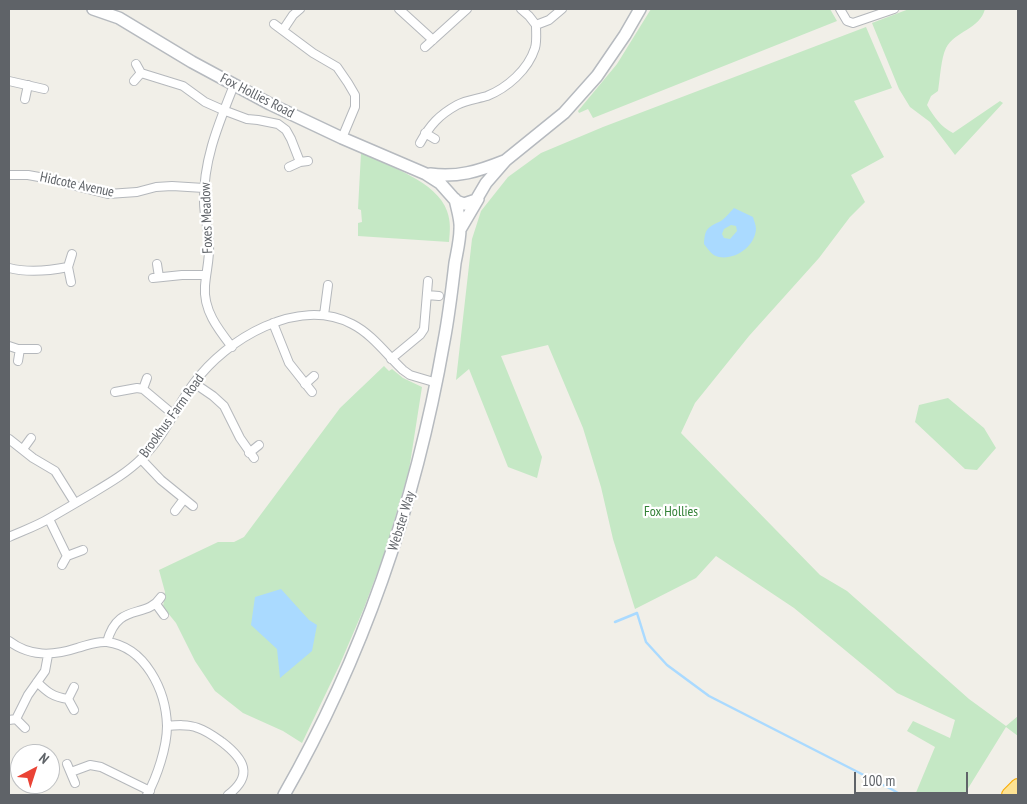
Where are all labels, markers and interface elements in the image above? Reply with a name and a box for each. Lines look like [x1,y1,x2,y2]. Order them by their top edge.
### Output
street label: Fox Hollies Road [217,70,297,122]
street label: Hidcote Avenue [38,169,116,201]
street label: Foxes Meadow [197,182,217,254]
street label: Brookhus Farm Road [136,371,208,461]
street label: Webster Way [385,489,419,553]
park label: Fox Hollies [644,504,698,520]
north arrow [10,744,60,794]
text: N [35,749,53,768]
scale bar [857,762,971,794]
text: 100 m [862,771,895,790]

